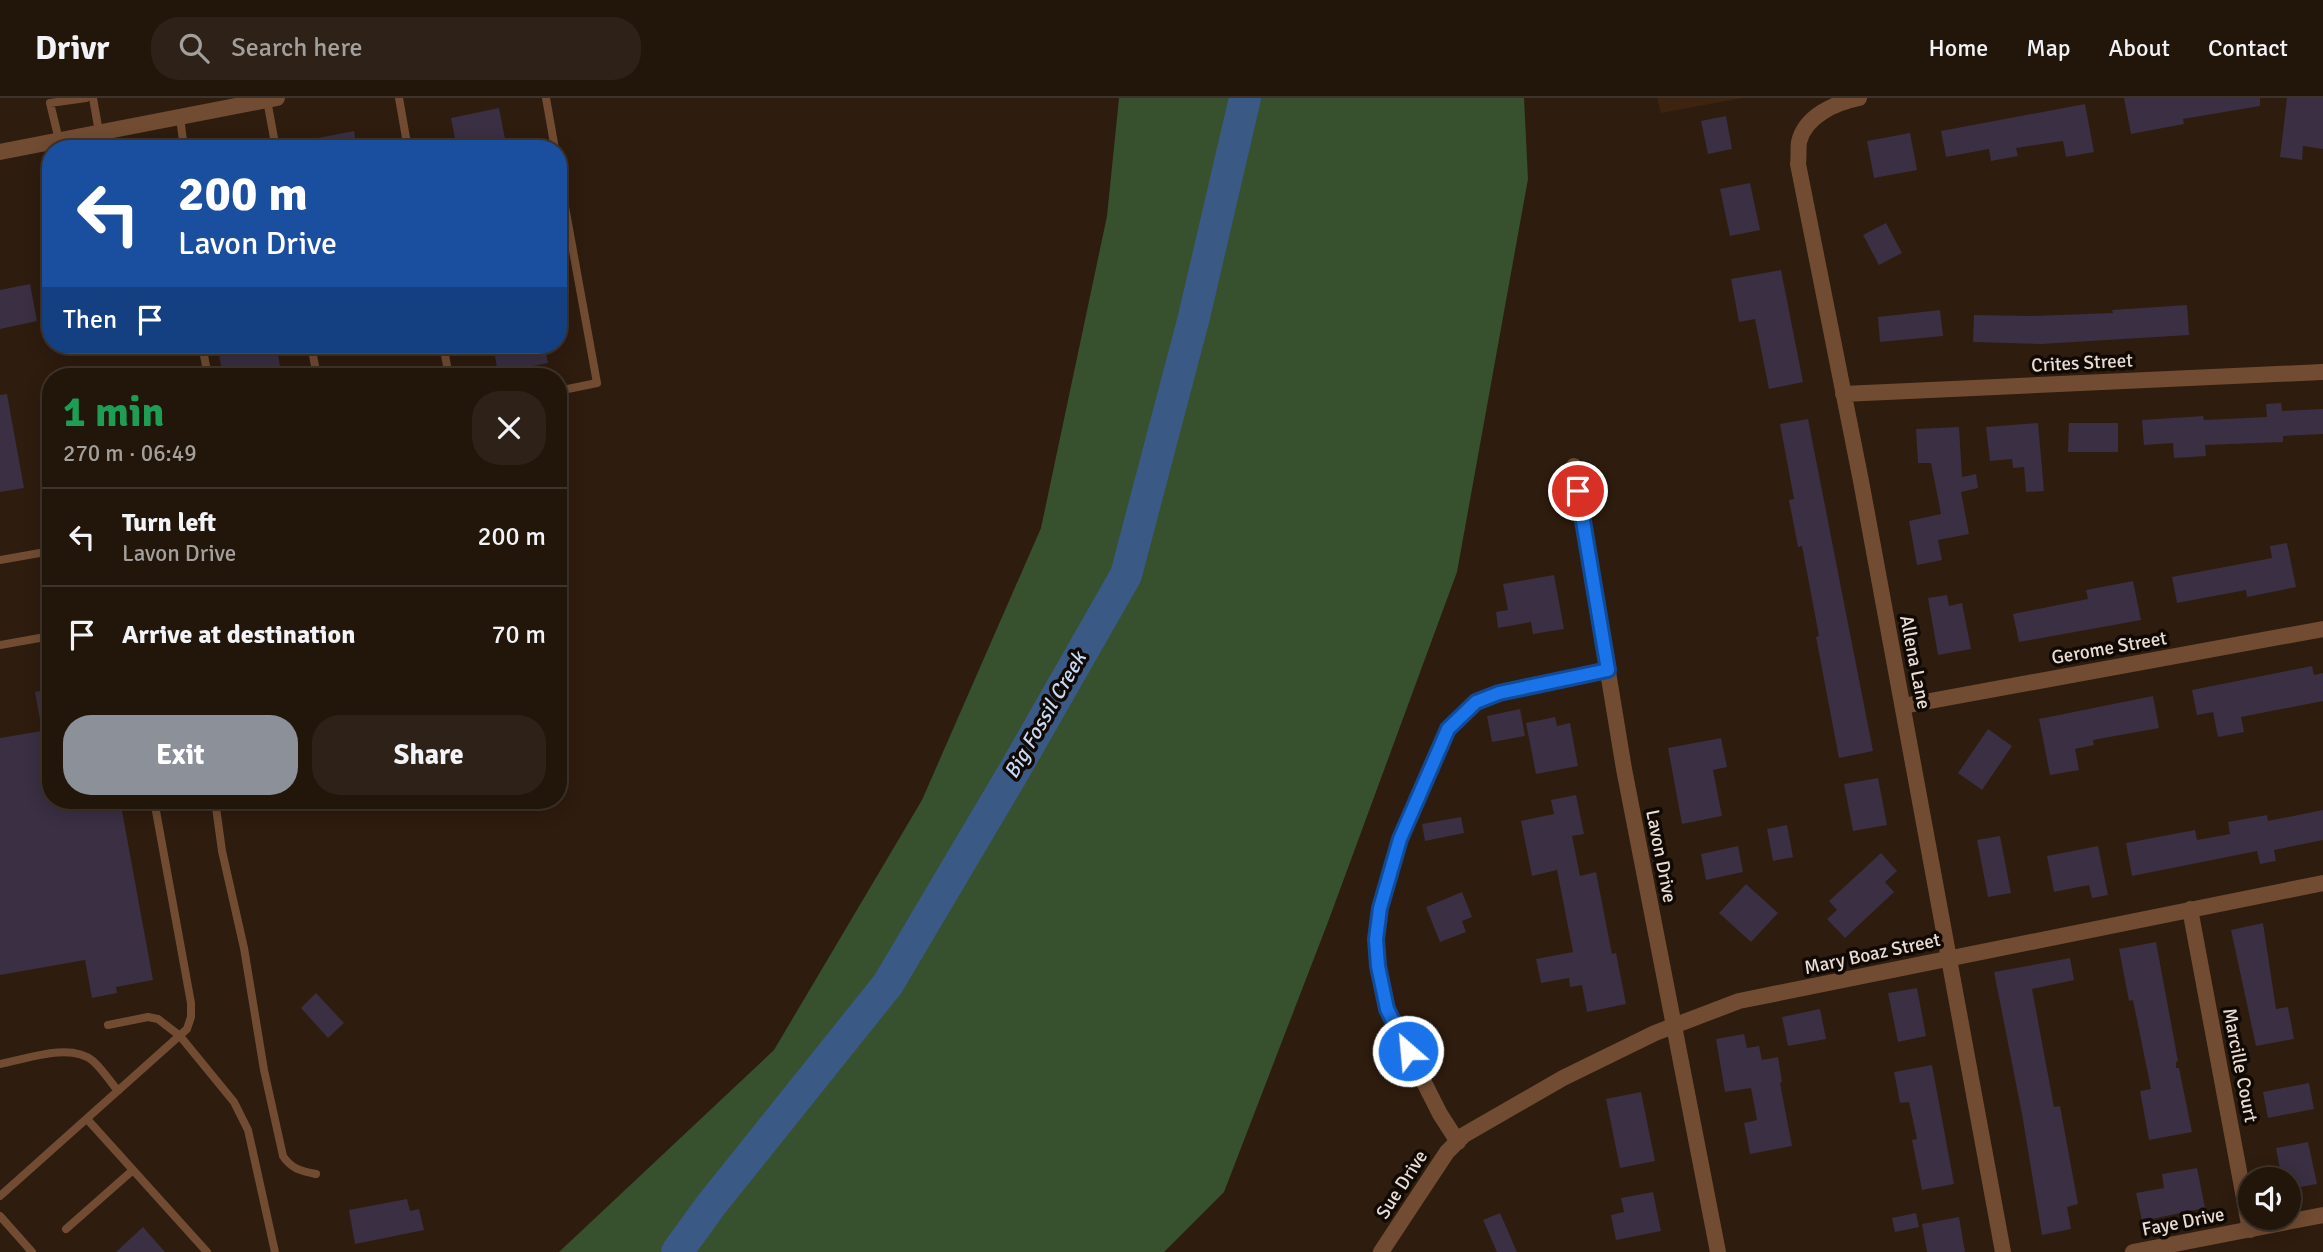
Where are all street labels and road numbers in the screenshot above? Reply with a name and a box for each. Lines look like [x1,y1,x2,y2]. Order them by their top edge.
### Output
street label: Crites Street [2031,348,2134,378]
street label: Allena Lane [1894,613,1936,711]
street label: Gerome Street [2050,626,2169,670]
street label: Lavon Drive [1640,808,1682,905]
street label: Mary Boaz Street [1802,928,1943,980]
street label: Marcille Court [2217,1006,2263,1125]
street label: Sue Drive [1371,1146,1433,1223]
street label: Faye Drive [2140,1202,2226,1242]

